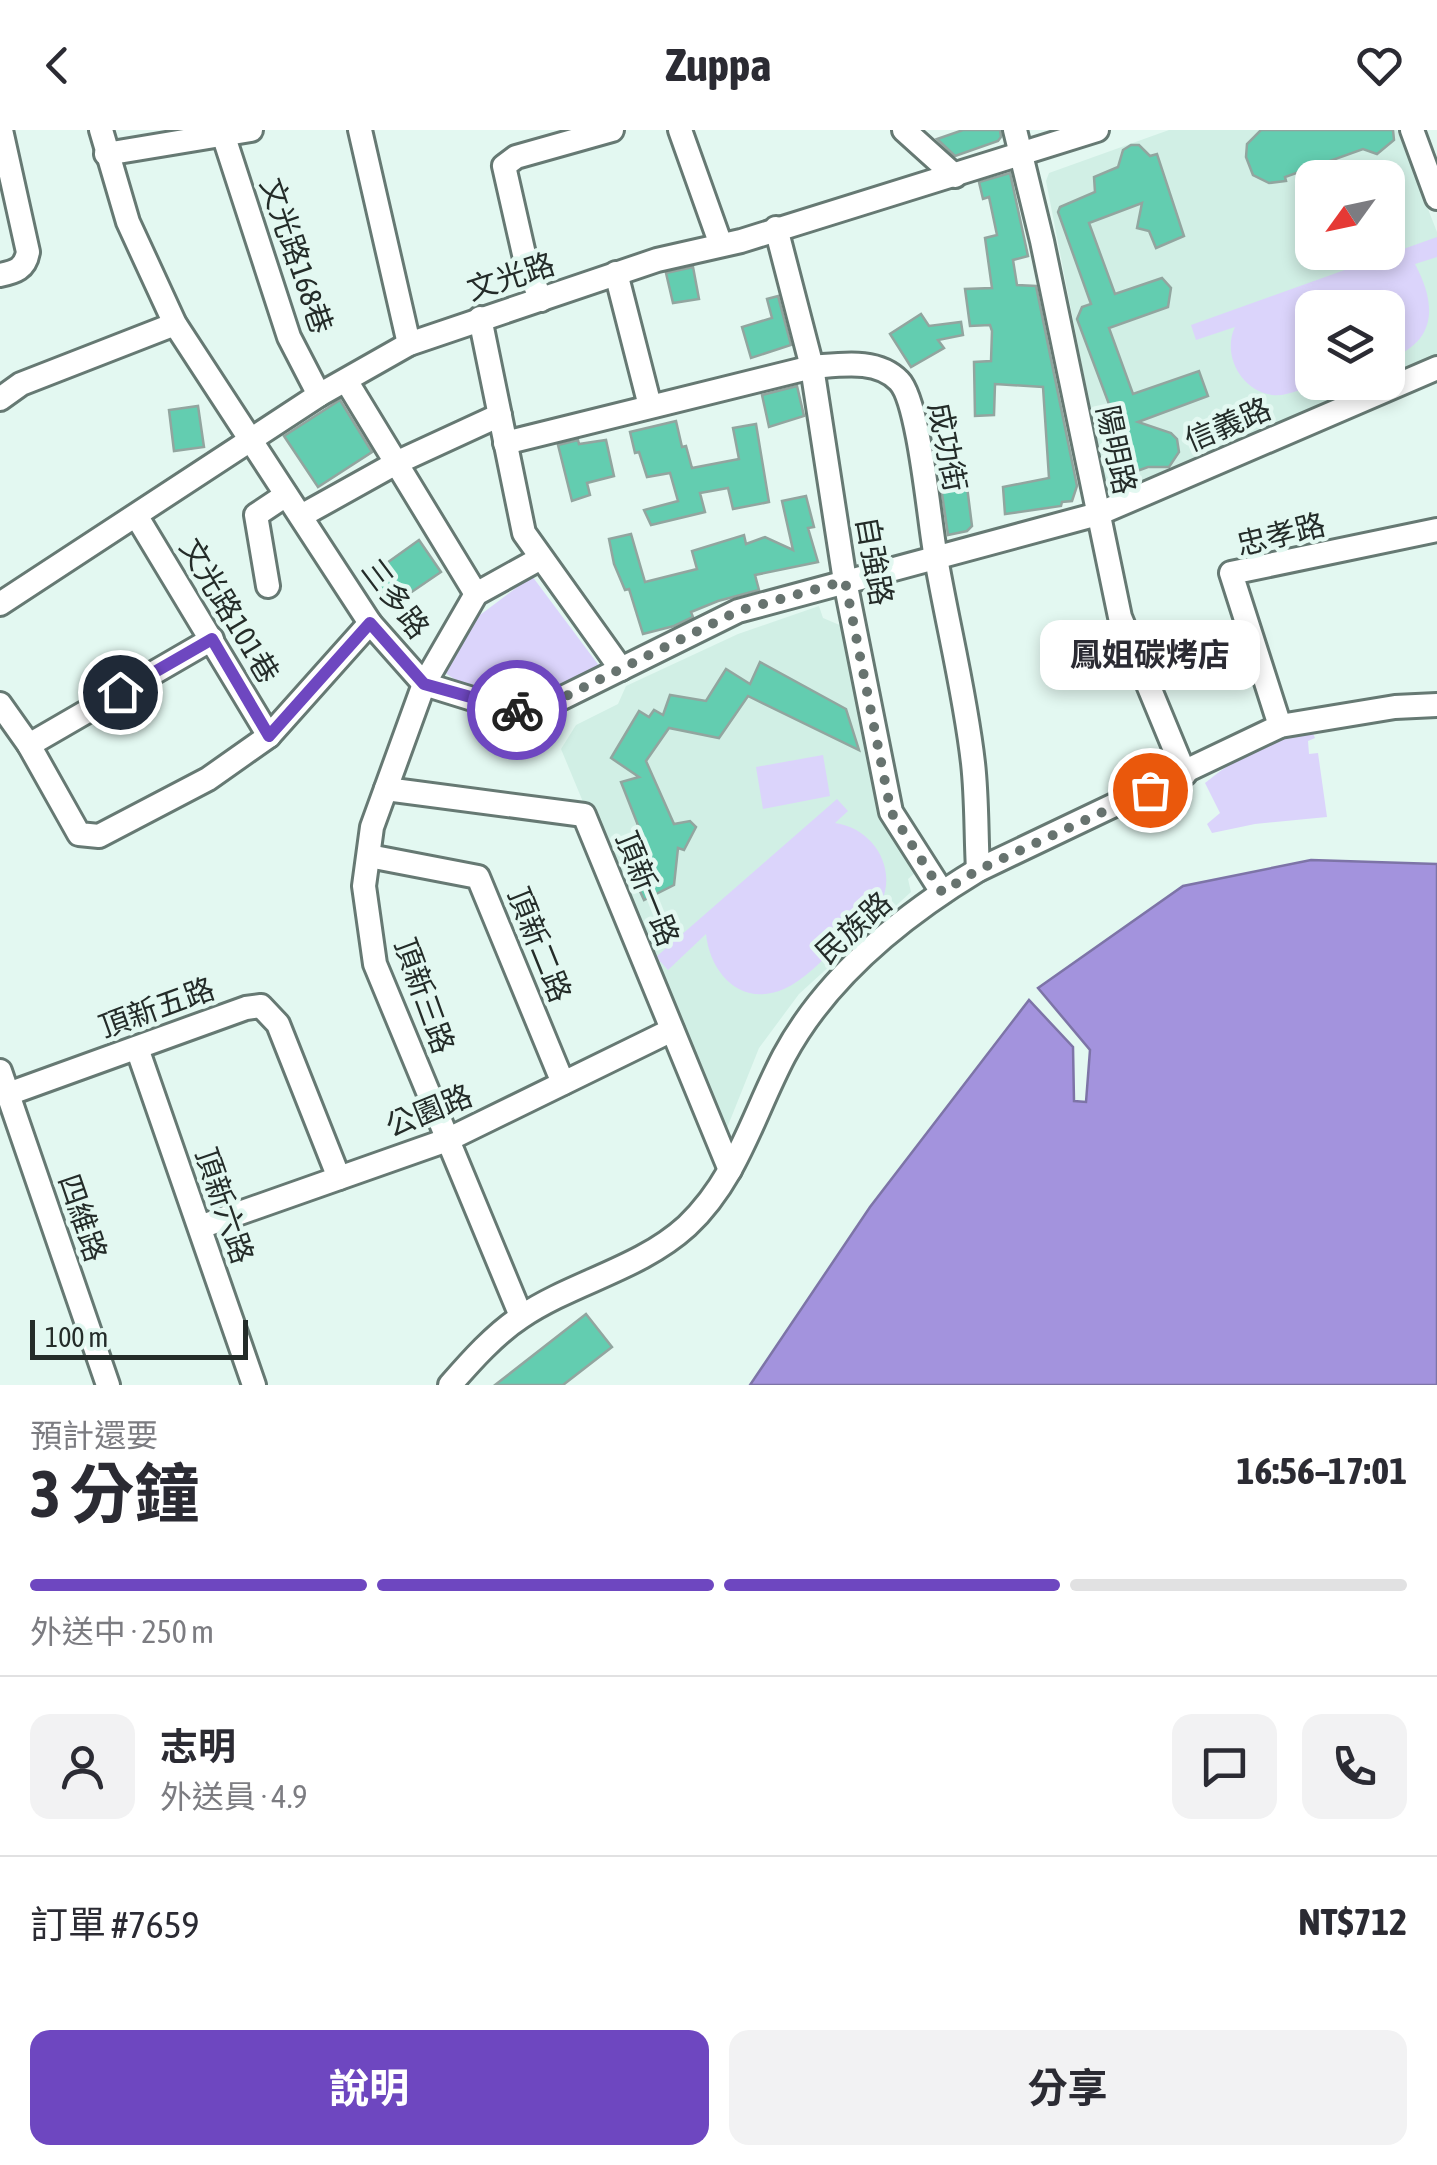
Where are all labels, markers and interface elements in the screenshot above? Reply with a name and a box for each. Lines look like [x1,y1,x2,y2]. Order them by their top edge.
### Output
icon: back [30,38,85,93]
icon: heart [1352,38,1407,93]
text: Zuppa [666,39,771,91]
north arrow [1295,160,1405,270]
map controls [1295,160,1405,400]
street label: 文光路168巷 [254,173,339,338]
street label: 文光路 [463,246,559,306]
button: layers [1295,290,1405,400]
street label: 信義路 [1180,391,1276,457]
street label: 成功街 [923,399,973,494]
street label: 陽明路 [1091,402,1143,497]
street label: 忠孝路 [1233,507,1329,561]
street label: 自強路 [850,514,900,608]
street label: 文光路101巷 [173,532,286,689]
street label: 三多路 [355,552,436,645]
callout: 鳳姐碳烤店 [1040,620,1260,690]
text: 鳳姐碳烤店 [1070,636,1230,673]
pin [78,650,163,735]
courier [467,660,567,760]
icon: home [93,665,148,720]
icon: bike [490,683,545,738]
pin [1108,748,1193,833]
icon: bag [1123,763,1178,818]
street label: 頂新一路 [610,827,686,951]
street label: 頂新二路 [502,883,578,1007]
street label: 民族路 [809,885,898,970]
street label: 頂新三路 [388,933,461,1058]
street label: 頂新五路 [94,971,219,1044]
street label: 公園路 [381,1077,477,1143]
street label: 頂新六路 [189,1143,261,1268]
street label: 四維路 [52,1170,114,1266]
scale bar [30,1315,248,1360]
text: 100 m [45,1321,108,1353]
text: 預計還要 [30,1417,158,1454]
text: 16:56–17:01 [1237,1449,1407,1492]
text: 3 分鐘 [30,1456,199,1531]
text: 外送中 · 250 m [30,1613,214,1650]
button: person [30,1714,135,1819]
button: chat [1172,1714,1277,1819]
button: phone [1302,1714,1407,1819]
text: 志明 [160,1725,236,1768]
text: 外送員 · 4.9 [160,1778,307,1815]
text: NT$712 [1298,1900,1407,1943]
text: 訂單 #7659 [30,1903,199,1946]
button: 說明 [30,2030,709,2145]
button: 分享 [729,2030,1407,2145]

